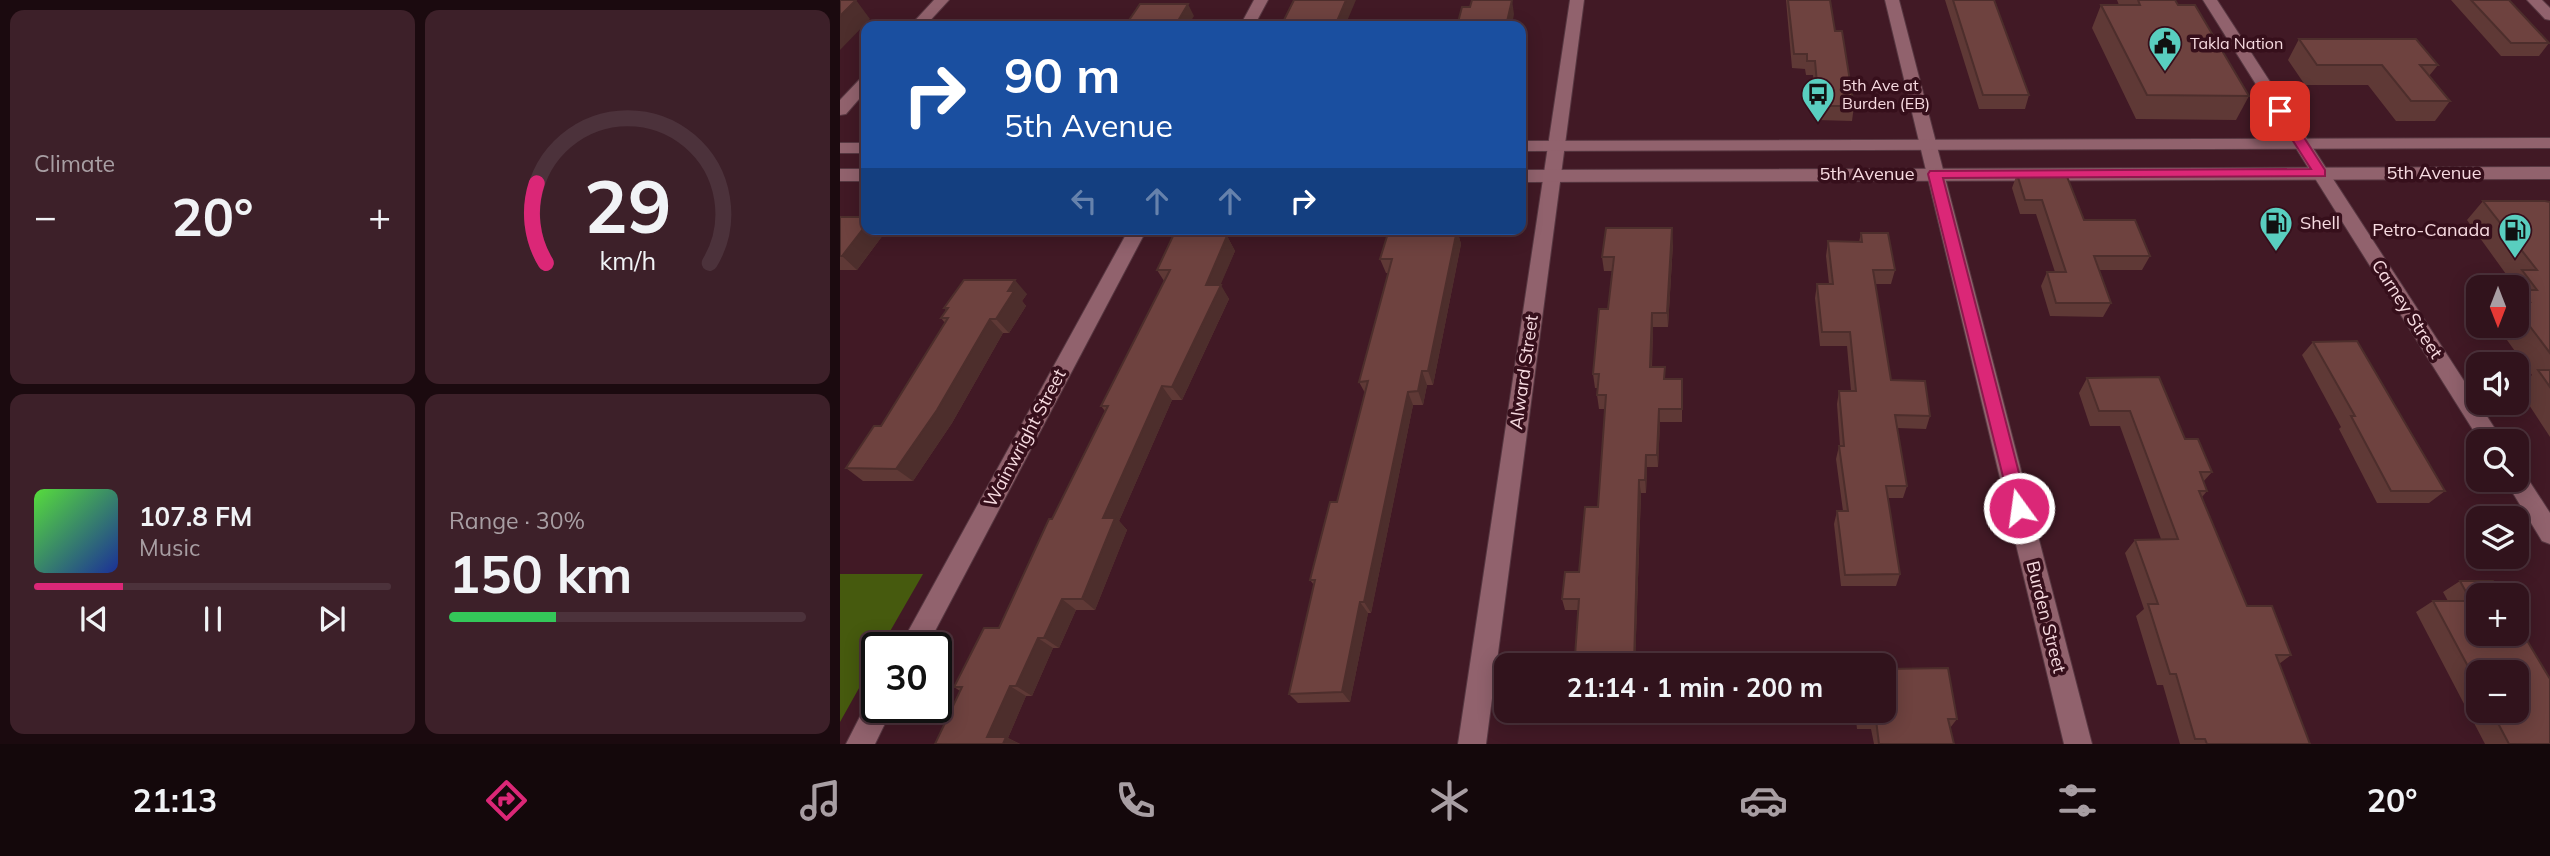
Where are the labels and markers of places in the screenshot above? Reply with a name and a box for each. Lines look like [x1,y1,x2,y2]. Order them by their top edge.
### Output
public building icon: Takla Nation [2146,24,2184,73]
place label: Takla Nation [2190,33,2283,53]
bus stop icon: 5th Ave at Burden (EB) [1799,75,1837,124]
place label: 5th Ave at Burden (EB) [1842,75,1930,113]
pin [2250,81,2310,141]
fuel station icon: Shell [2257,204,2295,253]
place label: Shell [2300,211,2340,234]
fuel station icon: Petro-Canada [2496,211,2534,260]
place label: Petro-Canada [2372,218,2490,241]

